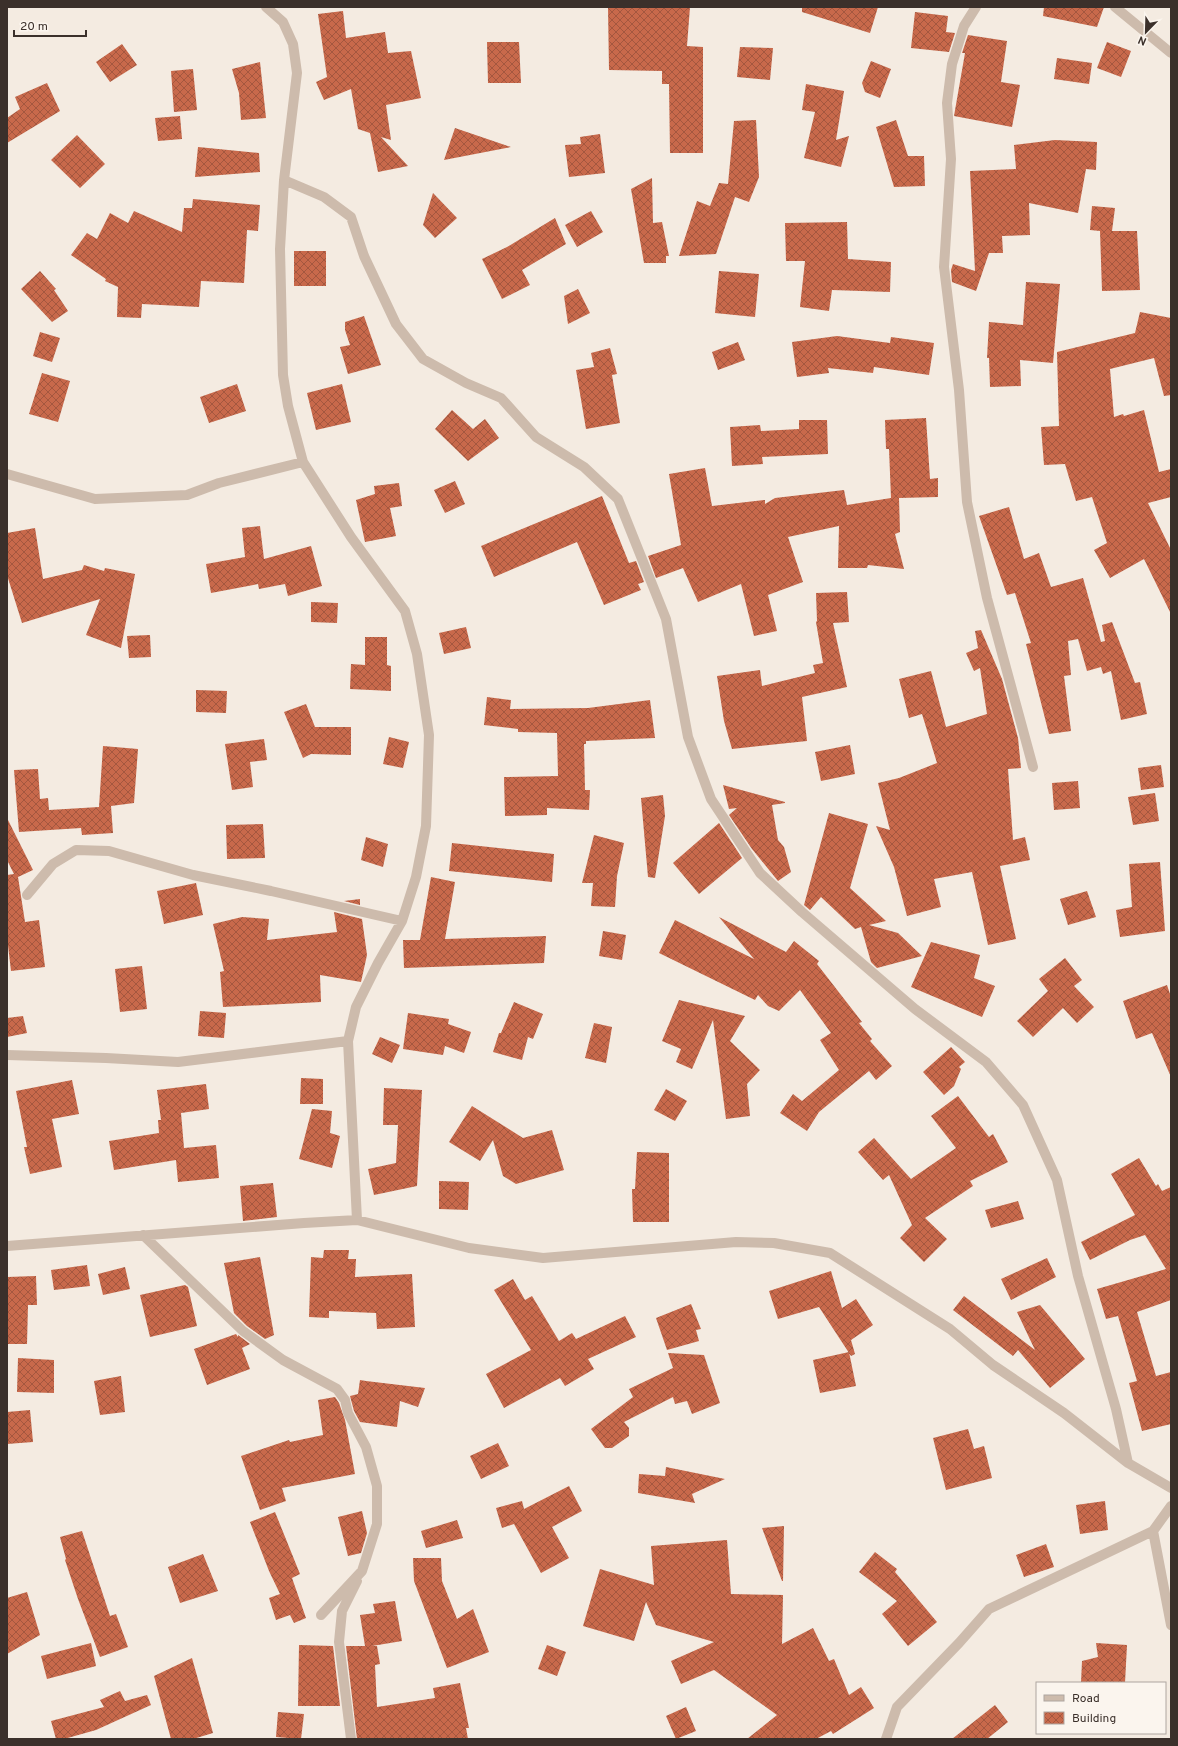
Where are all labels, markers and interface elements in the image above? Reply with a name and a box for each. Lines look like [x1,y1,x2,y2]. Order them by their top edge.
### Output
scale bar [14,12,86,38]
north arrow [1126,12,1166,52]
text: 20 m [20,19,48,35]
text: N [1136,32,1149,48]
legend [1036,1682,1166,1734]
text: Road [1072,1691,1100,1707]
text: Building [1072,1711,1116,1727]

